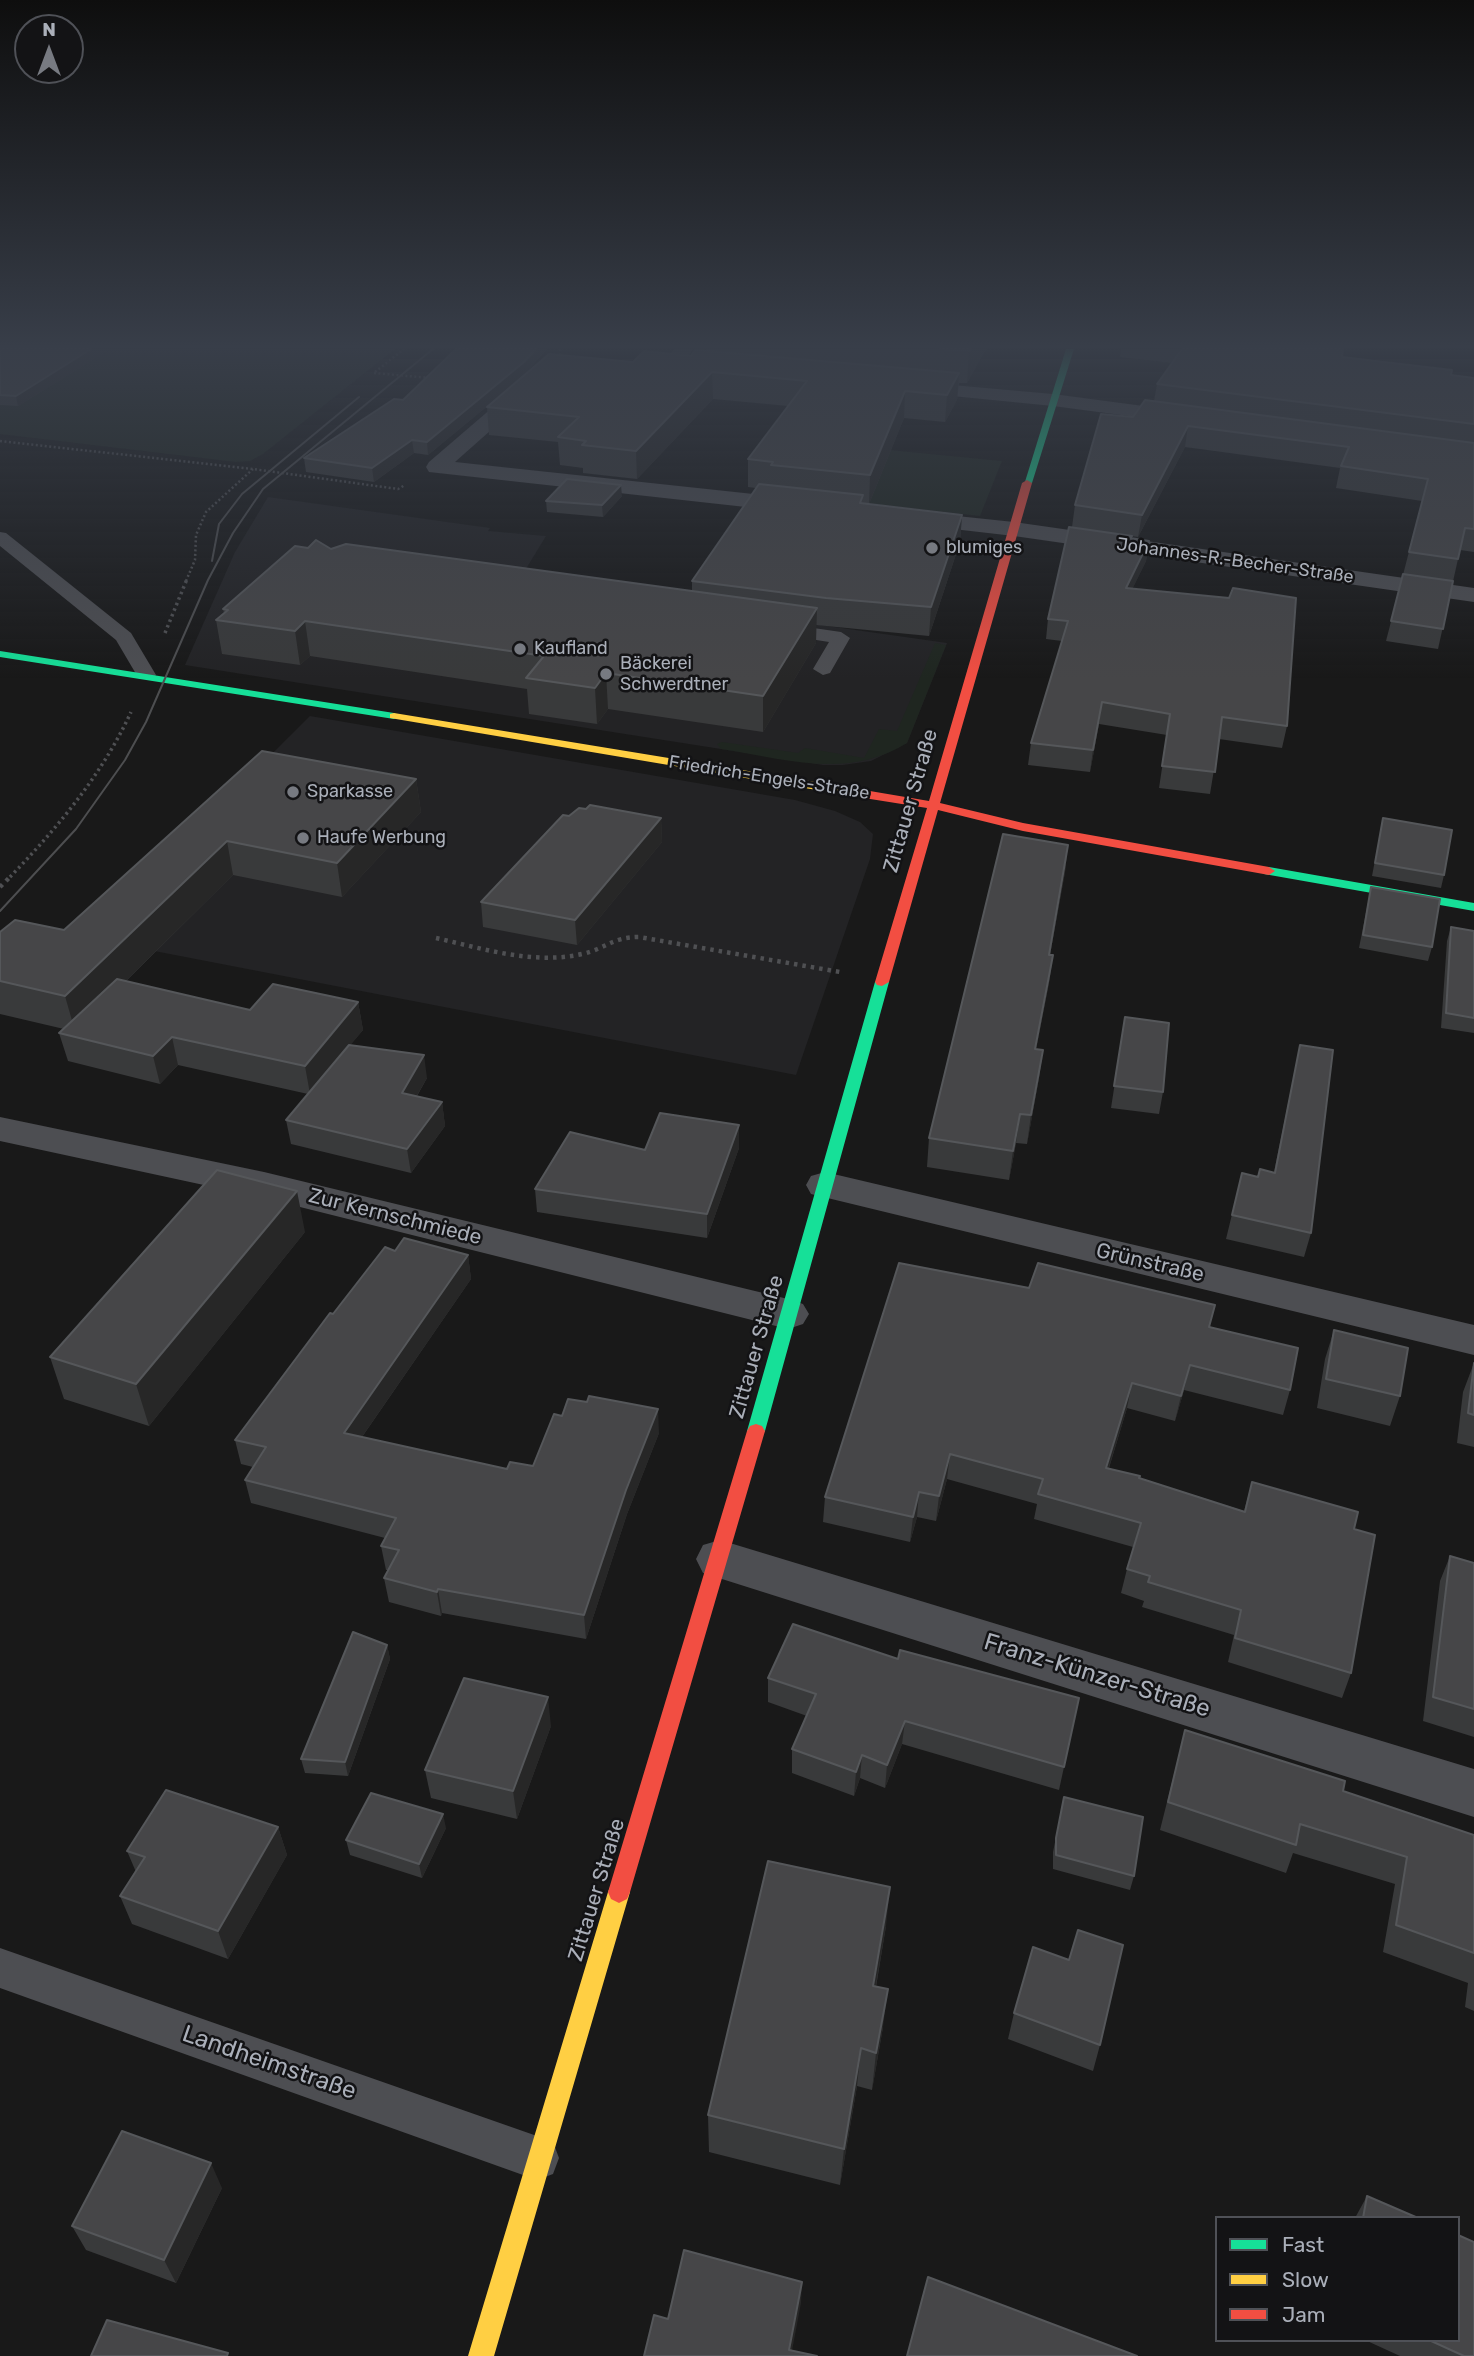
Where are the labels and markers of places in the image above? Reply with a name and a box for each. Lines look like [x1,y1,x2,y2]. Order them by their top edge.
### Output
place label: blumiges [946,537,1022,559]
marker: blumiges [924,540,940,556]
place label: Kaufland [534,638,608,660]
marker: Kaufland [512,641,528,657]
place label: Bäckerei Schwerdtner [620,653,728,696]
marker: Bäckerei Schwerdtner [598,666,614,682]
place label: Sparkasse [307,781,393,803]
marker: Sparkasse [285,784,301,800]
place label: Haufe Werbung [317,827,446,849]
marker: Haufe Werbung [295,830,311,846]

